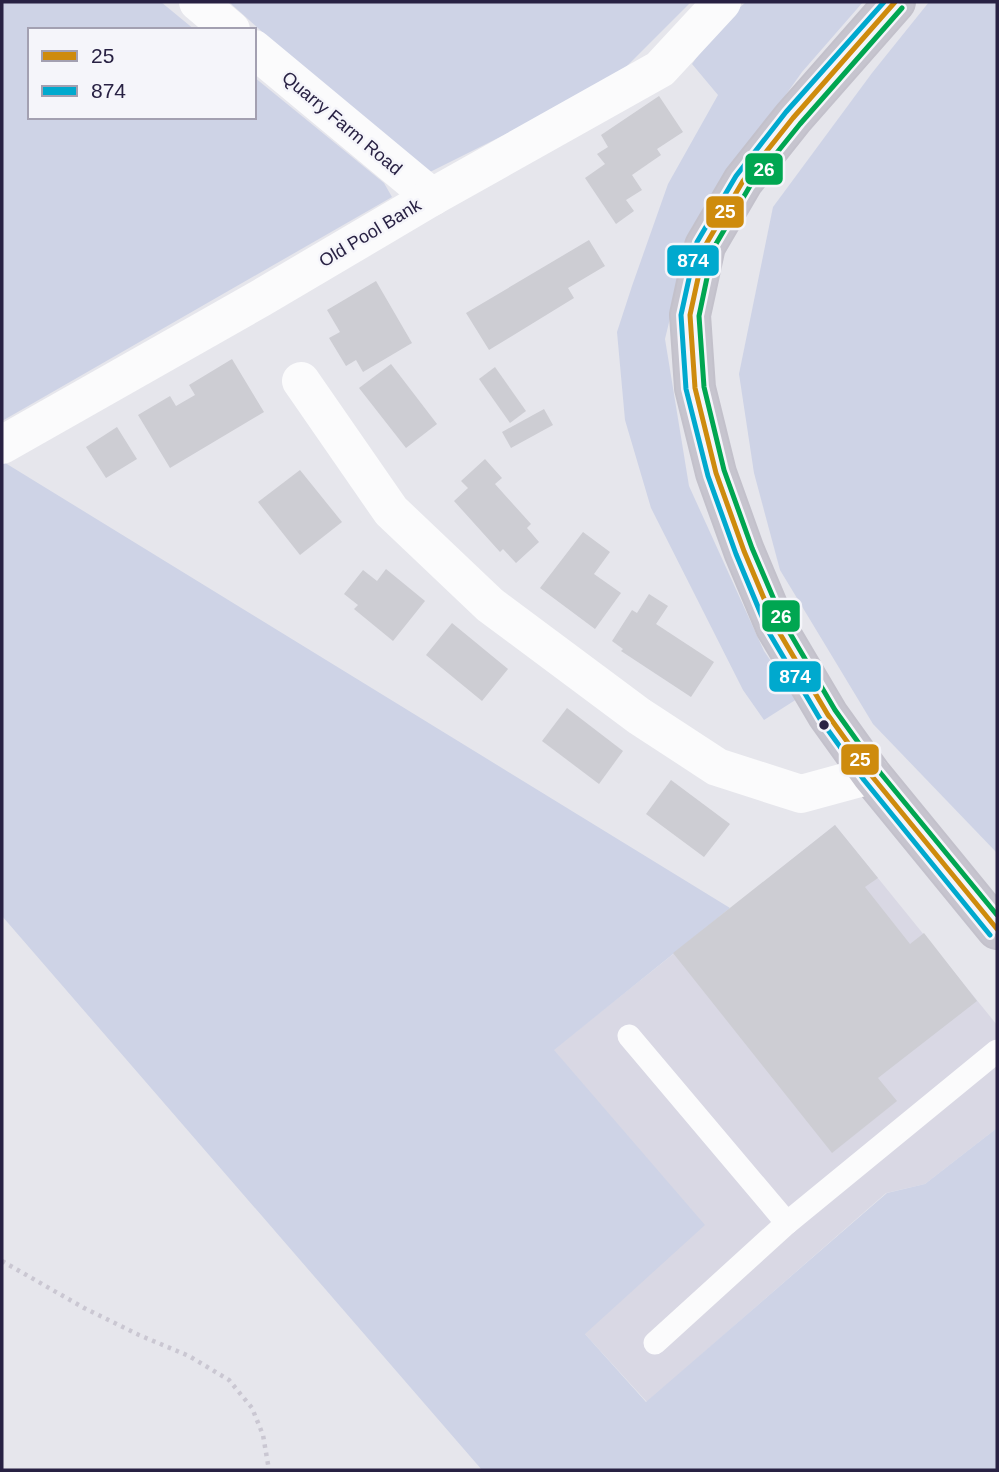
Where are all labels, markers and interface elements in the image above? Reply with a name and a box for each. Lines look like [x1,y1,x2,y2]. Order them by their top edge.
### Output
legend [28,28,256,119]
text: 25 [91,44,114,67]
street label: Quarry Farm Road [278,67,406,179]
text: 874 [91,79,126,102]
line badge: 26 [744,152,784,186]
text: 26 [753,159,775,180]
street label: Old Pool Bank [316,194,425,271]
line badge: 25 [705,195,745,229]
text: 25 [714,201,736,222]
line badge: 874 [666,244,720,277]
text: 874 [677,250,709,271]
line badge: 26 [761,599,801,633]
text: 26 [770,606,792,627]
line badge: 874 [768,660,822,693]
text: 874 [779,666,811,687]
unlabelled marker [817,718,831,732]
line badge: 25 [840,743,880,776]
text: 25 [849,749,871,770]

